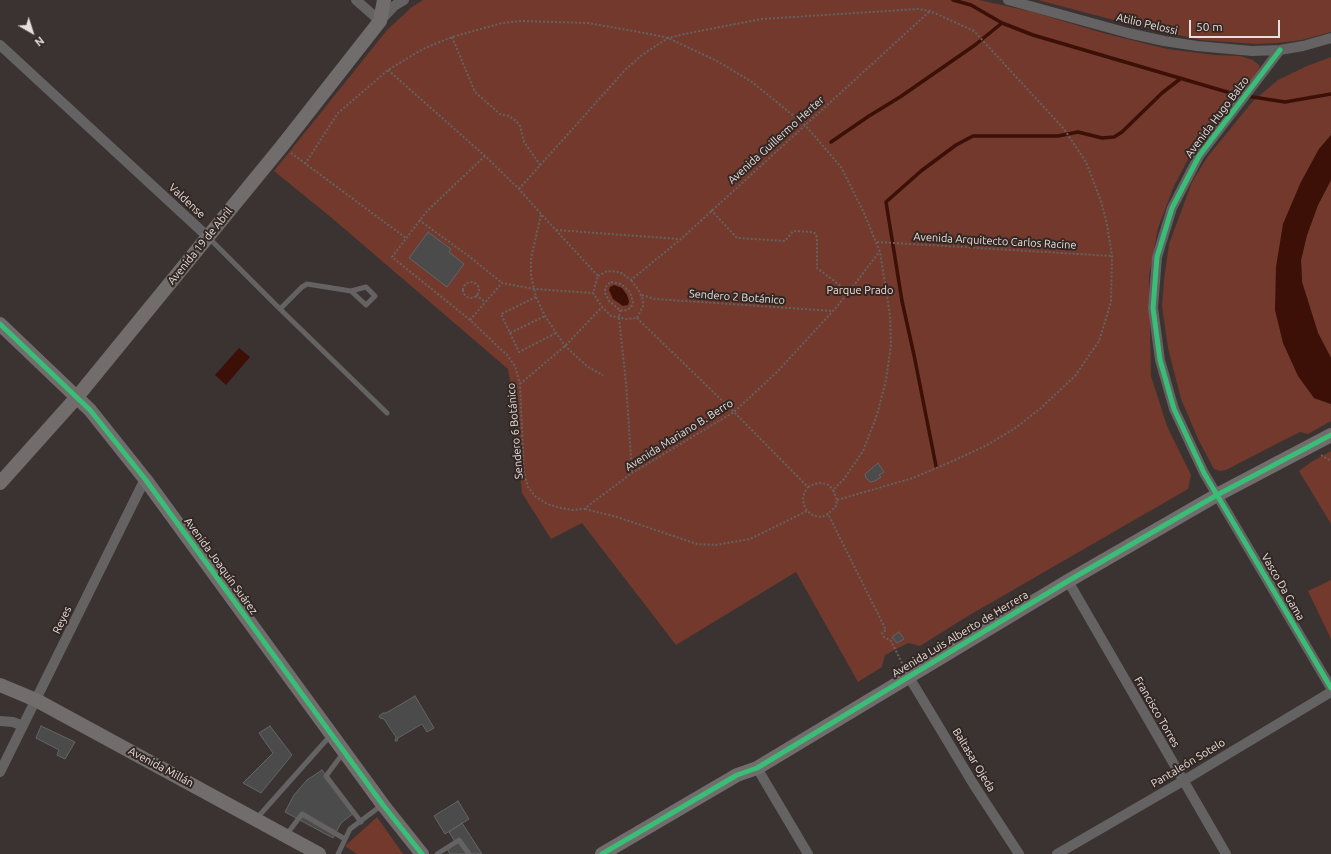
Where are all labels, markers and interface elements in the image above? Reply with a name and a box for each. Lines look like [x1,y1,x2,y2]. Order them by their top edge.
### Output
street label: Atilio Pelossi [1115,11,1179,37]
north arrow [12,12,52,52]
scale bar [1191,12,1282,38]
text: 50 m [1196,20,1223,33]
text: N [33,34,47,49]
street label: Avenida Hugo Balzo [1182,74,1252,160]
street label: Avenida Guillermo Herter [725,93,827,187]
street label: Valdense [166,181,208,221]
street label: Avenida 19 de Abril [165,205,235,287]
street label: Avenida Arquitecto Carlos Racine [913,230,1077,252]
park label: Parque Prado [827,283,893,297]
street label: Sendero 2 Botánico [689,287,785,307]
street label: Sendero 6 Botánico [504,382,526,480]
street label: Avenida Mariano B. Berro [623,396,735,474]
street label: Avenida Joaquín Suárez [181,515,261,617]
street label: Vasco Da Gama [1258,551,1308,623]
street label: Avenida Luis Alberto de Herrera [889,588,1031,680]
street label: Reyes [50,604,74,636]
street label: Francisco Torres [1131,674,1183,750]
street label: Baltasar Ojeda [950,726,998,794]
street label: Pantaleón Sotelo [1148,736,1228,790]
street label: Avenida Millán [126,744,196,790]

